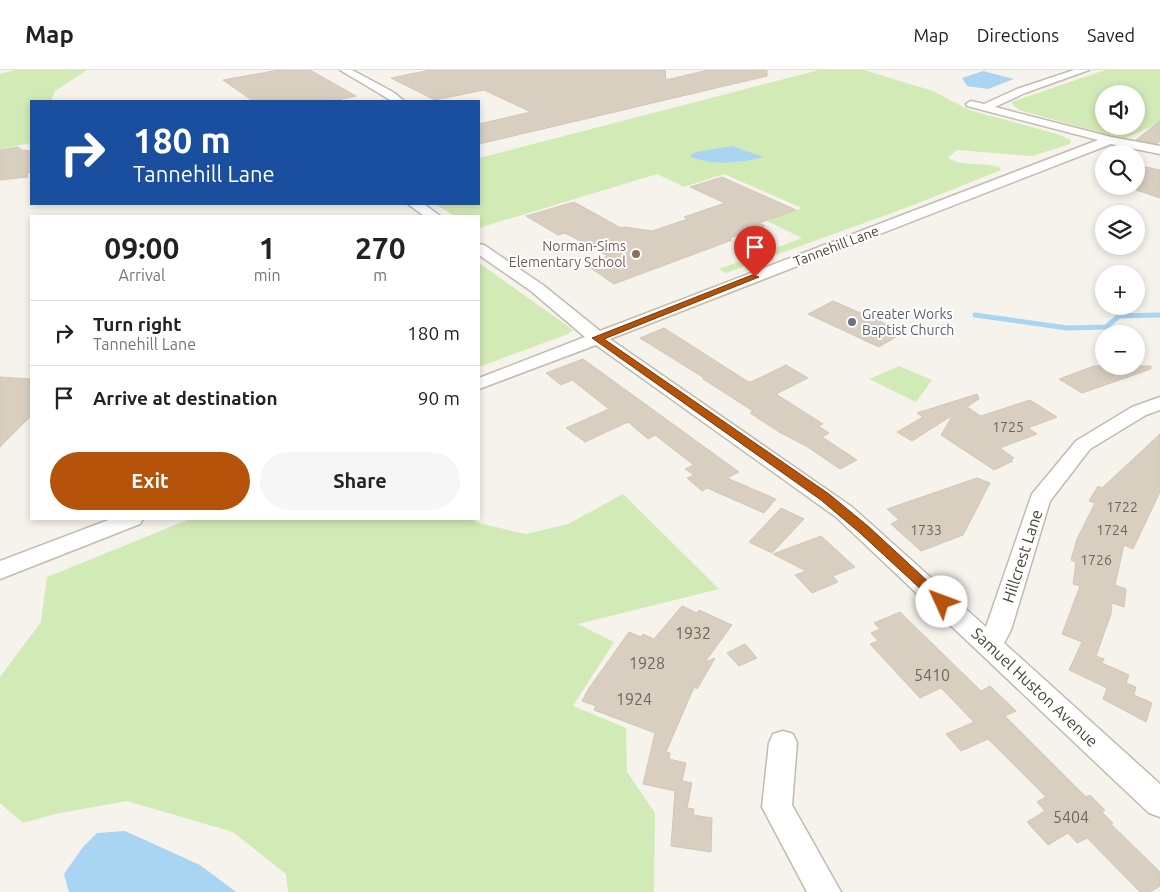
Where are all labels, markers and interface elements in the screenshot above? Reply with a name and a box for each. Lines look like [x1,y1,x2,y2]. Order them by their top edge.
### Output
text: Map [25,21,74,48]
text: Map [913,25,949,45]
text: Directions [977,25,1059,45]
text: Saved [1087,25,1135,45]
map controls [1095,85,1145,375]
button: sound [1095,85,1145,135]
icon: right [50,120,115,185]
text: 180 m [133,120,231,160]
button: search [1095,145,1145,195]
text: Tannehill Lane [133,161,275,186]
button: layers [1095,205,1145,255]
street label: Tannehill Lane [791,222,881,270]
pin [734,226,776,277]
text: 09:00 [104,231,179,265]
text: 1 [259,231,276,265]
text: 270 [355,231,406,265]
icon: arrive [741,233,769,261]
place label: Norman-Sims Elementary School [509,238,626,270]
marker: Norman-Sims Elementary School [630,248,642,260]
button: + [1095,265,1145,315]
text: Arrival [119,266,165,284]
text: min [254,266,281,284]
text: m [373,266,387,284]
place label: Greater Works Baptist Church [862,306,954,338]
text: Turn right [93,313,181,335]
marker: Greater Works Baptist Church [846,316,858,328]
icon: right [50,319,78,347]
text: 180 m [407,322,460,344]
button: − [1095,325,1145,375]
text: Tannehill Lane [93,335,196,353]
icon: arrive [50,384,78,412]
text: Arrive at destination [93,387,278,409]
text: 90 m [418,387,460,409]
house number: 1725 [992,419,1024,435]
button: Exit [50,452,250,510]
button: Share [260,452,460,510]
house number: 1722 [1106,499,1138,515]
street label: Hillcrest Lane [998,507,1046,605]
house number: 1733 [910,522,942,538]
house number: 1724 [1096,522,1128,538]
house number: 1726 [1080,552,1112,568]
position arrow [915,575,967,627]
house number: 1932 [675,624,711,642]
street label: Samuel Huston Avenue [968,624,1102,750]
house number: 1928 [629,654,665,672]
house number: 5410 [914,666,950,684]
house number: 1924 [616,690,652,708]
house number: 5404 [1053,808,1089,826]

